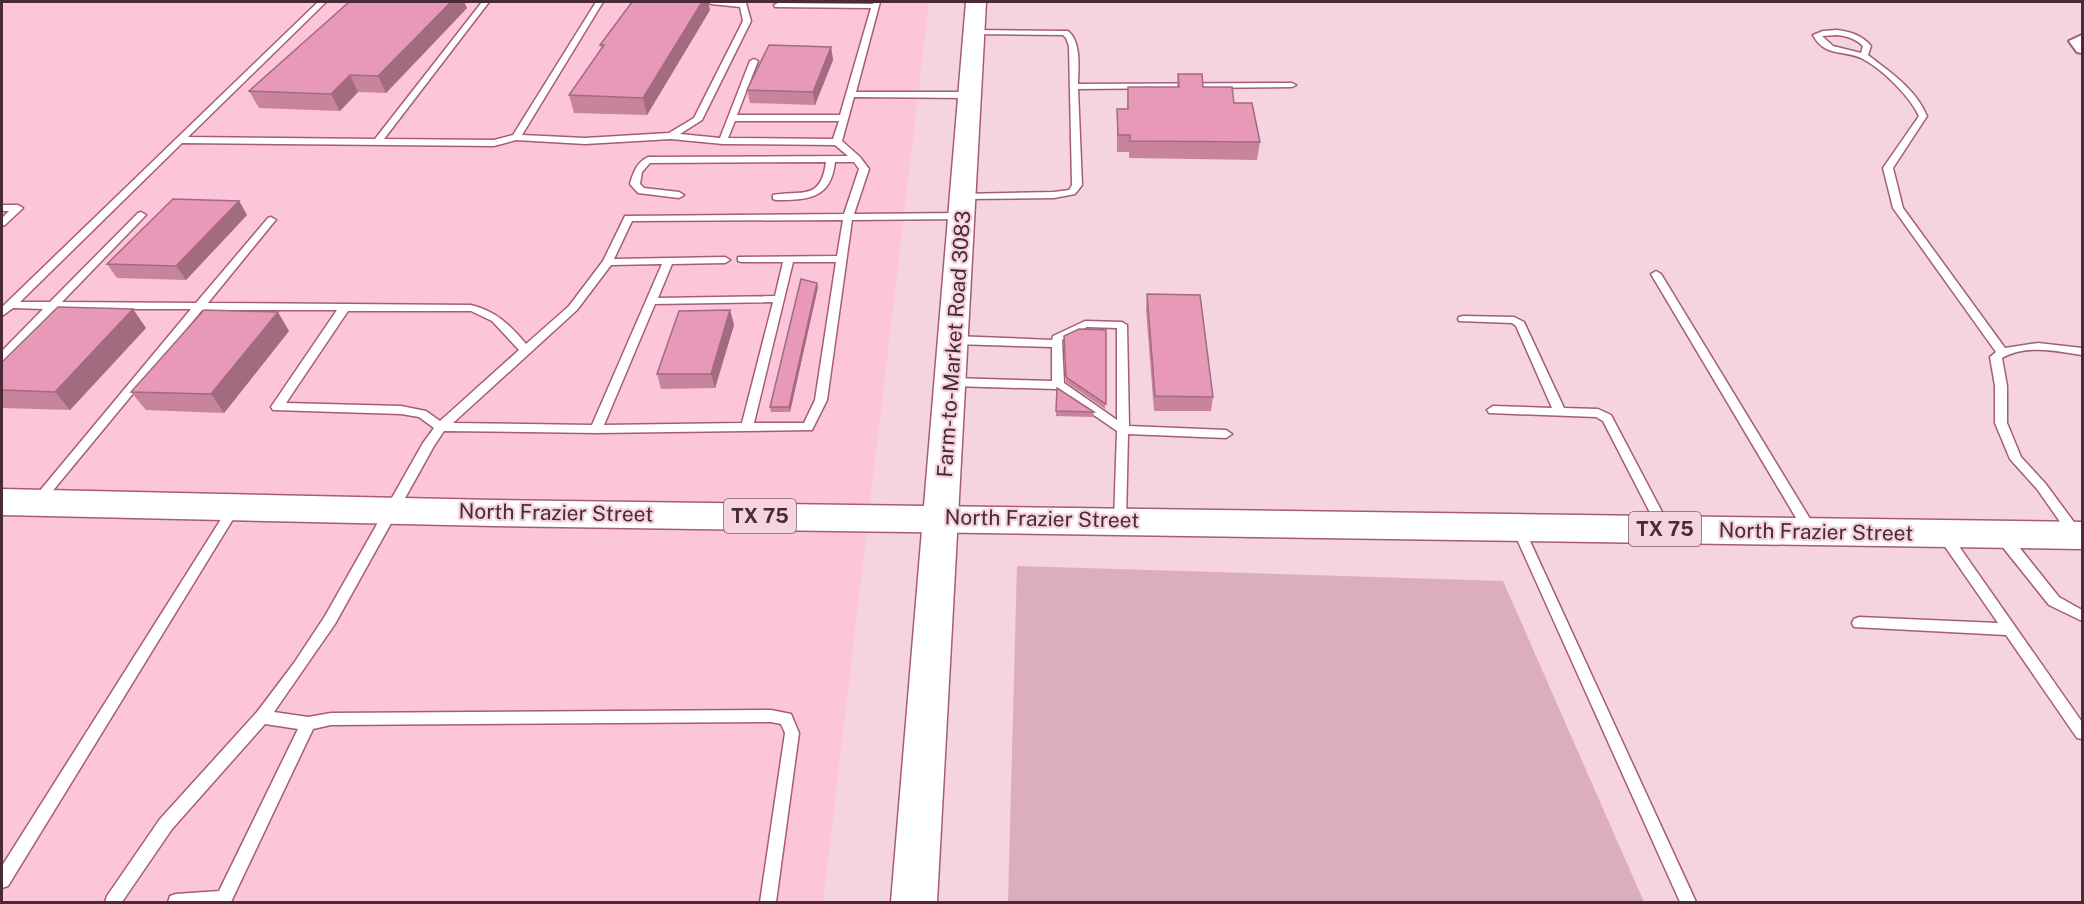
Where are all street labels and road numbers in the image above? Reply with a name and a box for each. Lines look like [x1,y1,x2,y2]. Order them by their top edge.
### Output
street label: Farm-to-Market Road 3083 [932,210,975,478]
street label: North Frazier Street [459,498,654,527]
road number: TX 75 [724,499,796,533]
street label: North Frazier Street [945,504,1140,533]
road number: TX 75 [1629,512,1701,546]
street label: North Frazier Street [1719,517,1914,546]

